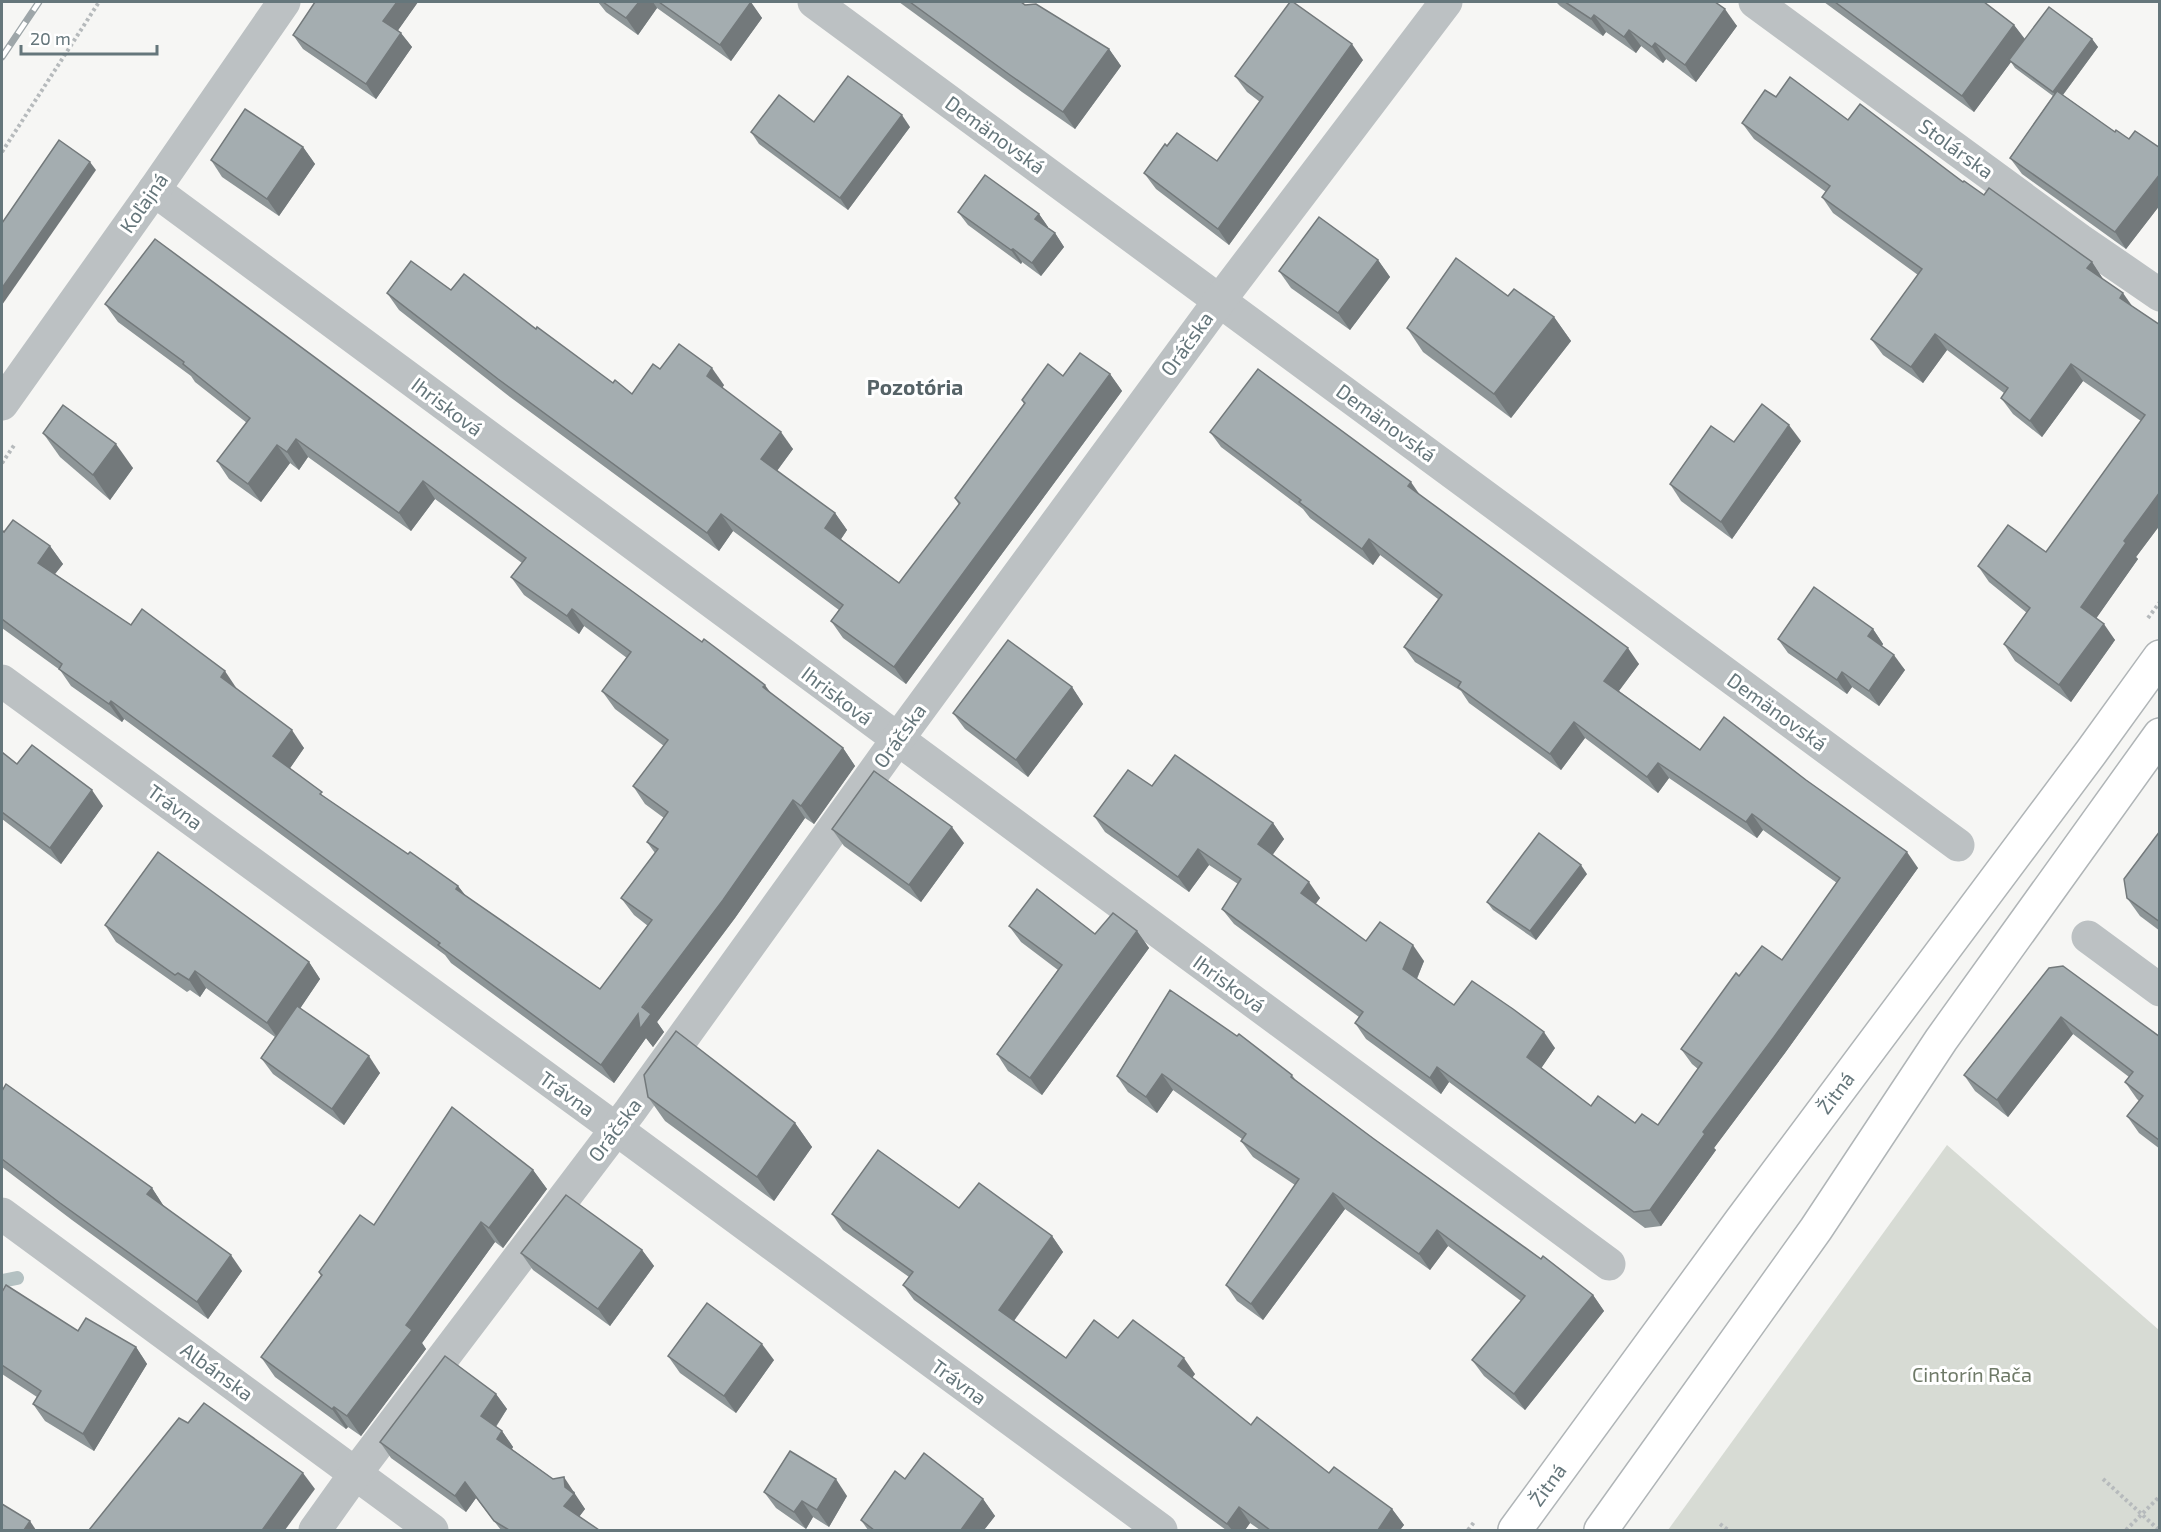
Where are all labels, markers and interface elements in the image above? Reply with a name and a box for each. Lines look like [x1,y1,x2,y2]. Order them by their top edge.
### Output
scale bar [21,18,158,56]
text: 20 m [30,27,71,49]
street label: Demänovská [941,90,1050,178]
street label: Stolárska [1915,113,1999,183]
street label: Koľajná [114,168,172,237]
street label: Oráčska [1155,307,1217,380]
street label: Ihrisková [407,372,488,441]
district label: Pozotória [867,374,963,399]
street label: Demänovská [1332,378,1441,466]
street label: Ihrisková [797,661,878,730]
street label: Demänovská [1723,667,1832,755]
street label: Oráčska [868,699,930,772]
street label: Trávna [143,778,208,834]
street label: Ihrisková [1189,949,1270,1017]
street label: Trávna [535,1065,600,1121]
street label: Žitná [1812,1067,1859,1118]
street label: Oráčska [583,1093,646,1166]
street label: Albánska [177,1337,258,1405]
street label: Trávna [927,1353,992,1409]
park label: Cintorín Rača [1912,1362,2032,1386]
street label: Žitná [1524,1459,1571,1510]

